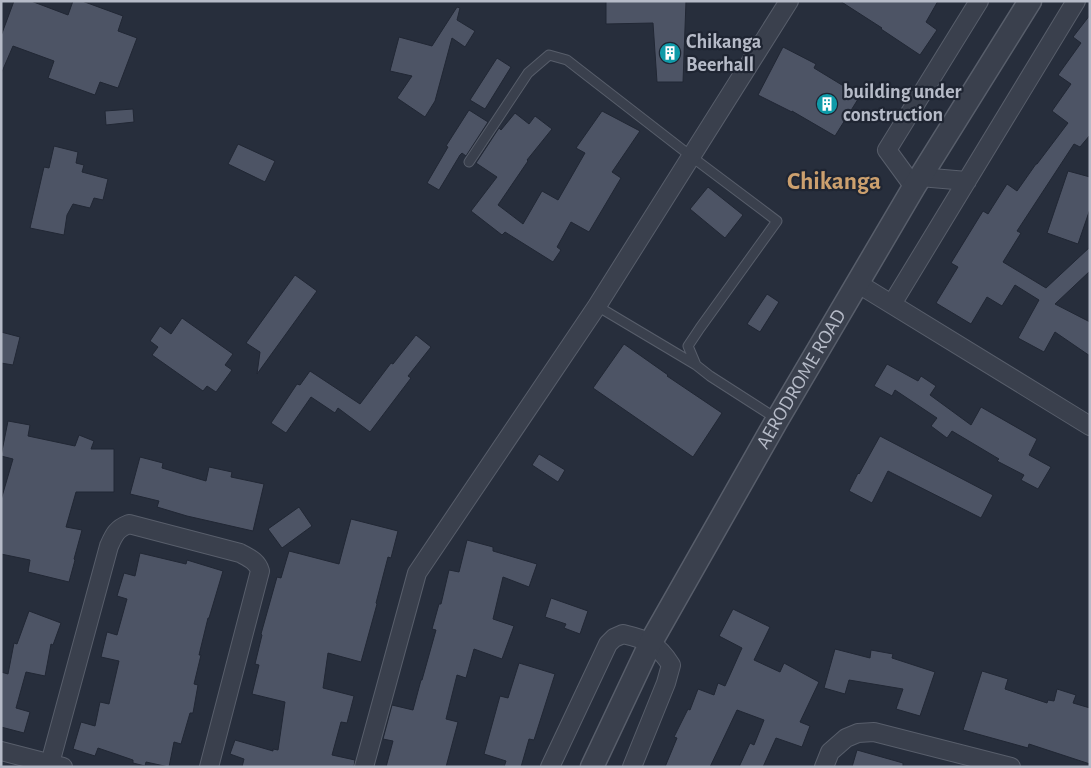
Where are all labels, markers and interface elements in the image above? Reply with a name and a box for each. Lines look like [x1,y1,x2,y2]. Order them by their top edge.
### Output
place label: Chikanga Beerhall [686,32,762,75]
building icon: Chikanga Beerhall [658,41,682,65]
place label: building under construction [843,82,962,125]
building icon: building under construction [815,92,839,116]
district label: Chikanga [787,169,881,194]
street label: AERODROME ROAD [753,306,850,452]

